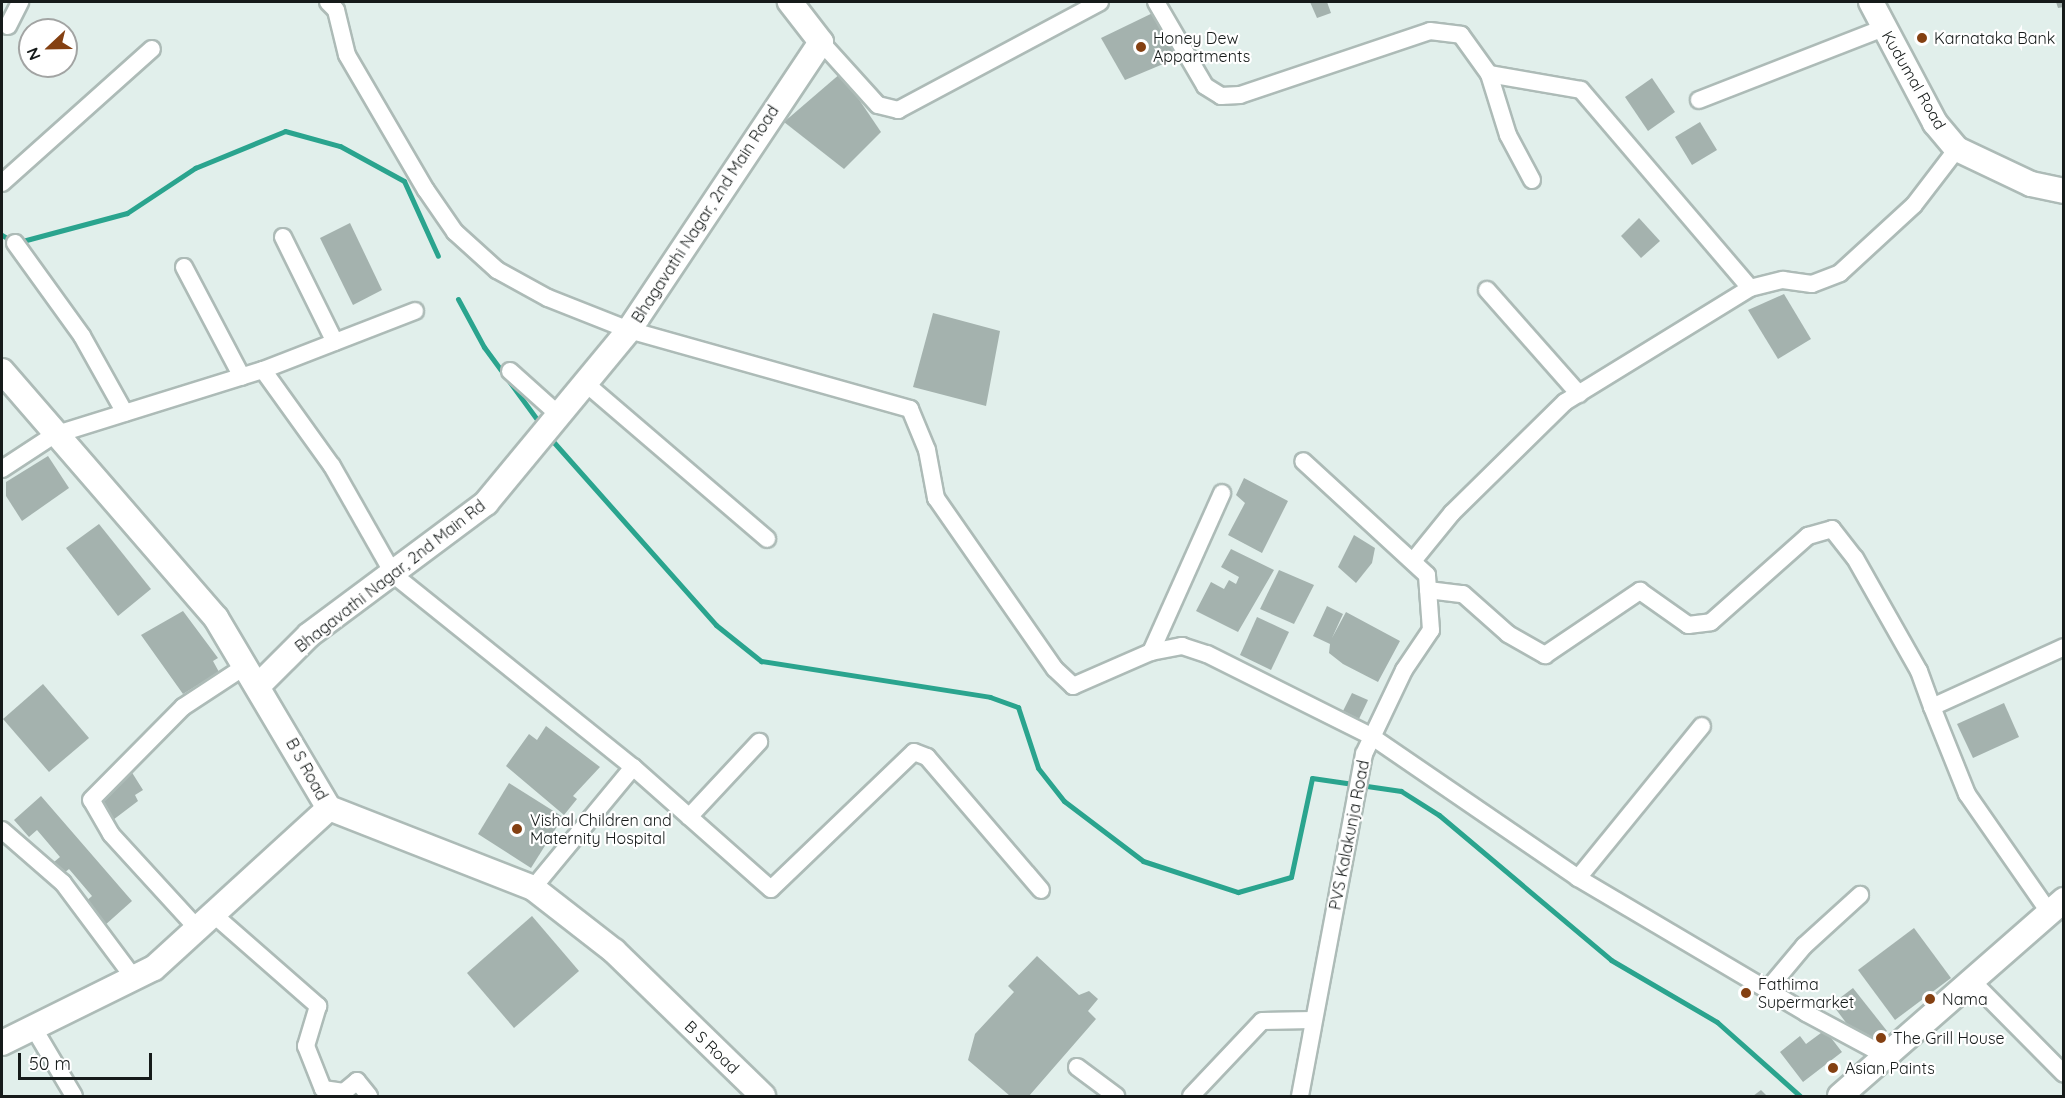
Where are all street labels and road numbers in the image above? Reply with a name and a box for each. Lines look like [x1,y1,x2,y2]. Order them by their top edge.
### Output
street label: Kudumal Road [1878,27,1950,133]
street label: Bhagavathi Nagar, 2nd Main Road [627,102,783,326]
street label: Bhagavathi Nagar, 2nd Main Rd [291,496,489,656]
street label: B S Road [282,735,332,803]
street label: PVS Kalakunja Road [1325,758,1373,912]
street label: B S Road [681,1017,743,1077]

